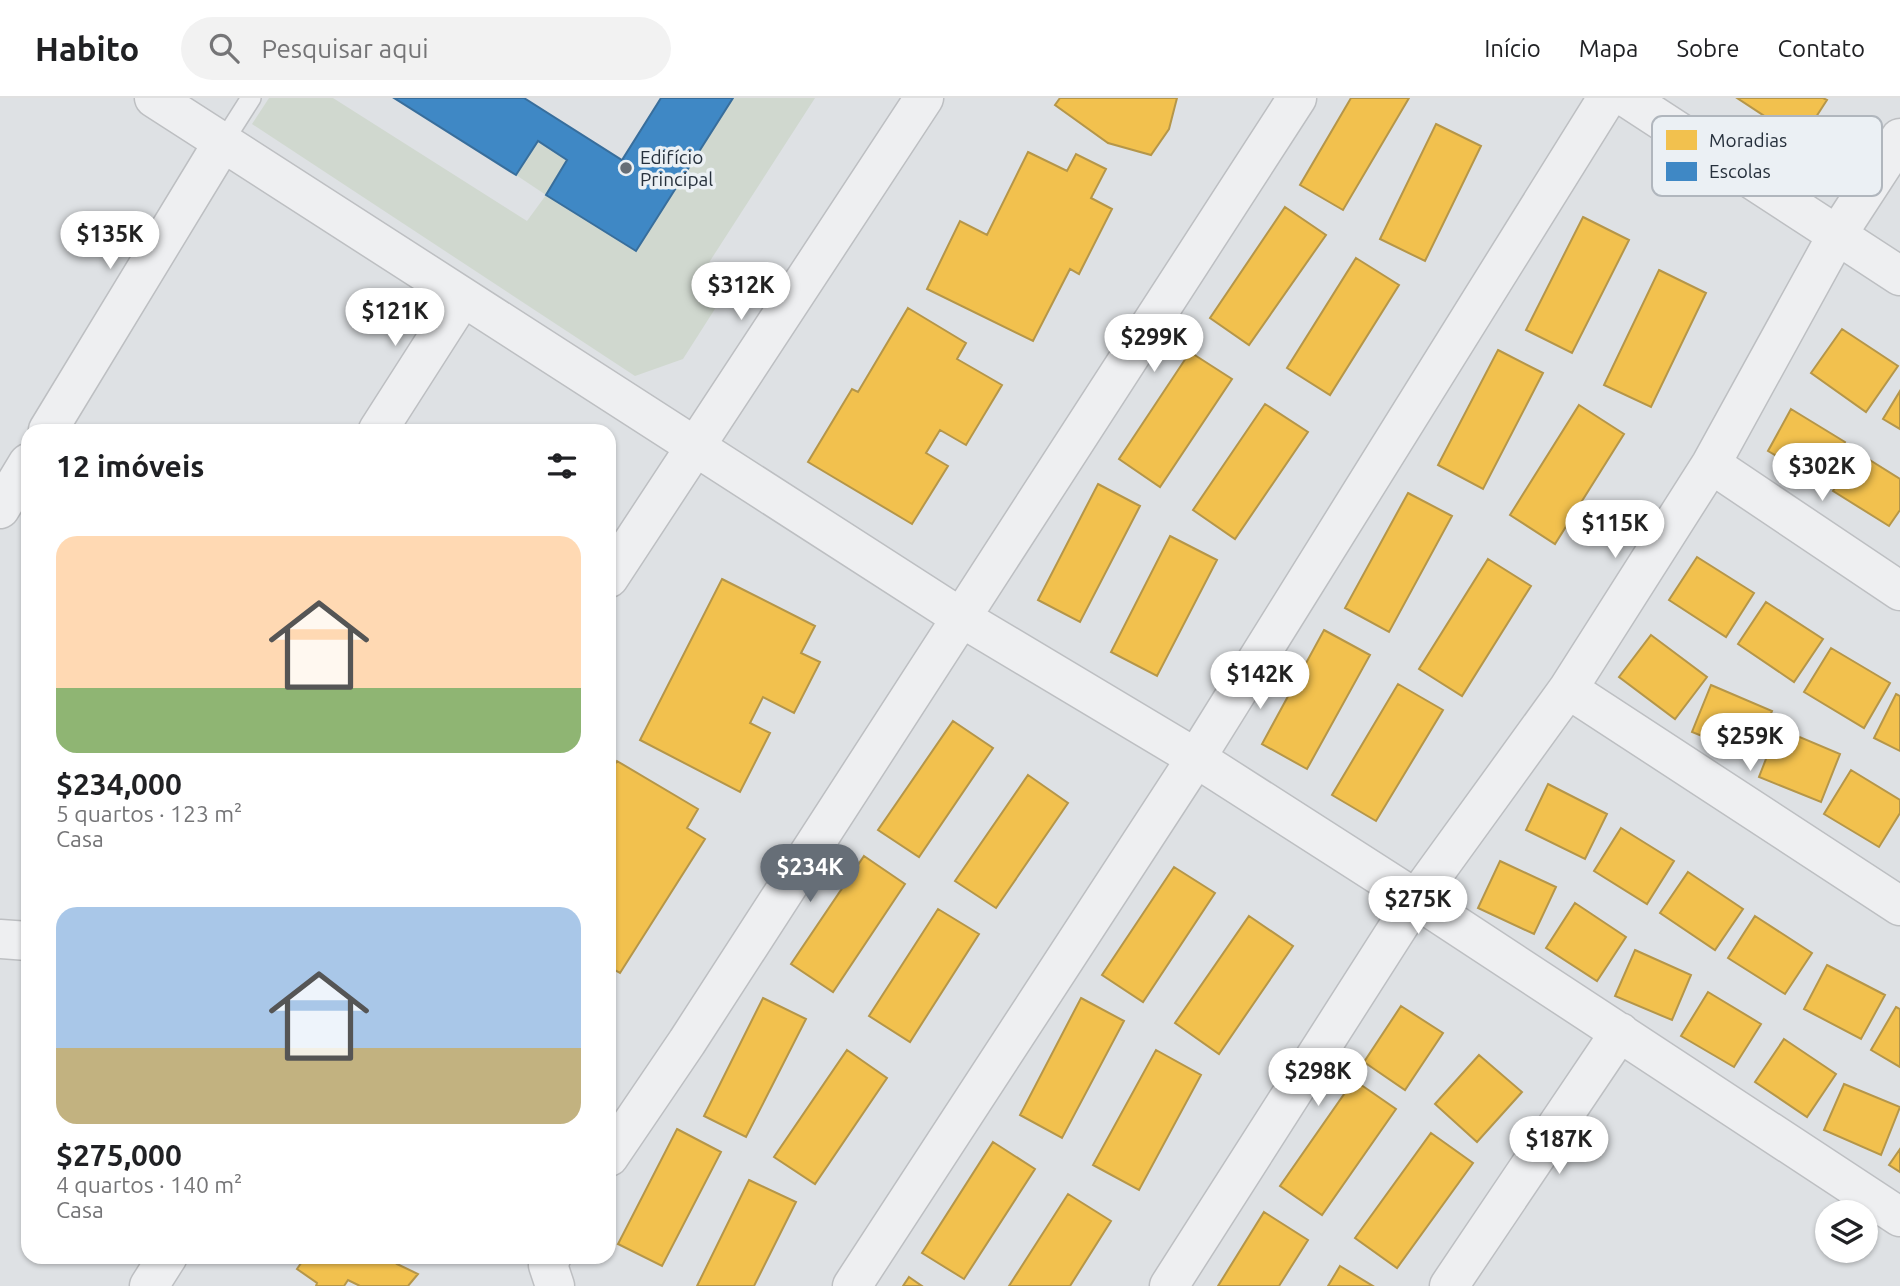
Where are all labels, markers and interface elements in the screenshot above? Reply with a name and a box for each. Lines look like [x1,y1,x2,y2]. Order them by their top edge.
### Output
search box [181,17,671,80]
icon: search [205,29,243,67]
text: Habito [35,30,139,67]
text: Pesquisar aqui [261,34,429,63]
text: Início [1484,35,1541,62]
text: Mapa [1579,35,1638,62]
text: Sobre [1676,35,1739,62]
text: Contato [1777,35,1865,62]
legend [1652,116,1882,196]
text: Moradias [1709,129,1787,151]
place label: Edifício Principal [640,146,713,190]
marker: Edifício Principal [618,160,634,176]
text: Escolas [1709,160,1771,182]
pin: $135K [61,212,159,271]
text: $135K [76,221,144,246]
pin: $312K [692,262,790,322]
text: $312K [707,272,775,297]
pin: $121K [346,288,444,348]
text: $121K [361,298,429,323]
pin: $299K [1105,314,1203,374]
text: $299K [1120,324,1188,349]
pin: $302K [1773,444,1871,503]
icon: filters [543,447,581,485]
text: 12 imóveis [56,449,204,483]
text: $302K [1788,453,1856,478]
pin: $115K [1566,500,1664,560]
text: $115K [1581,510,1649,535]
icon: home [256,582,382,708]
pin: $142K [1211,652,1309,711]
text: $142K [1226,661,1294,686]
pin: $259K [1701,714,1799,773]
text: $259K [1716,723,1784,748]
text: $234,000 [56,767,182,801]
text: 5 quartos · 123 m² [56,801,242,826]
text: Casa [56,826,104,851]
pin: $234K [761,844,859,904]
text: $234K [776,854,844,879]
pin: $275K [1369,876,1467,936]
text: $275K [1384,886,1452,911]
icon: home [256,953,382,1079]
pin: $298K [1269,1048,1367,1108]
text: $298K [1284,1058,1352,1083]
pin: $187K [1510,1116,1608,1176]
text: $187K [1525,1126,1593,1151]
text: $275,000 [56,1138,182,1172]
text: 4 quartos · 140 m² [56,1172,242,1197]
text: Casa [56,1197,104,1222]
map controls [1815,1200,1878,1263]
button: layers [1815,1200,1878,1263]

